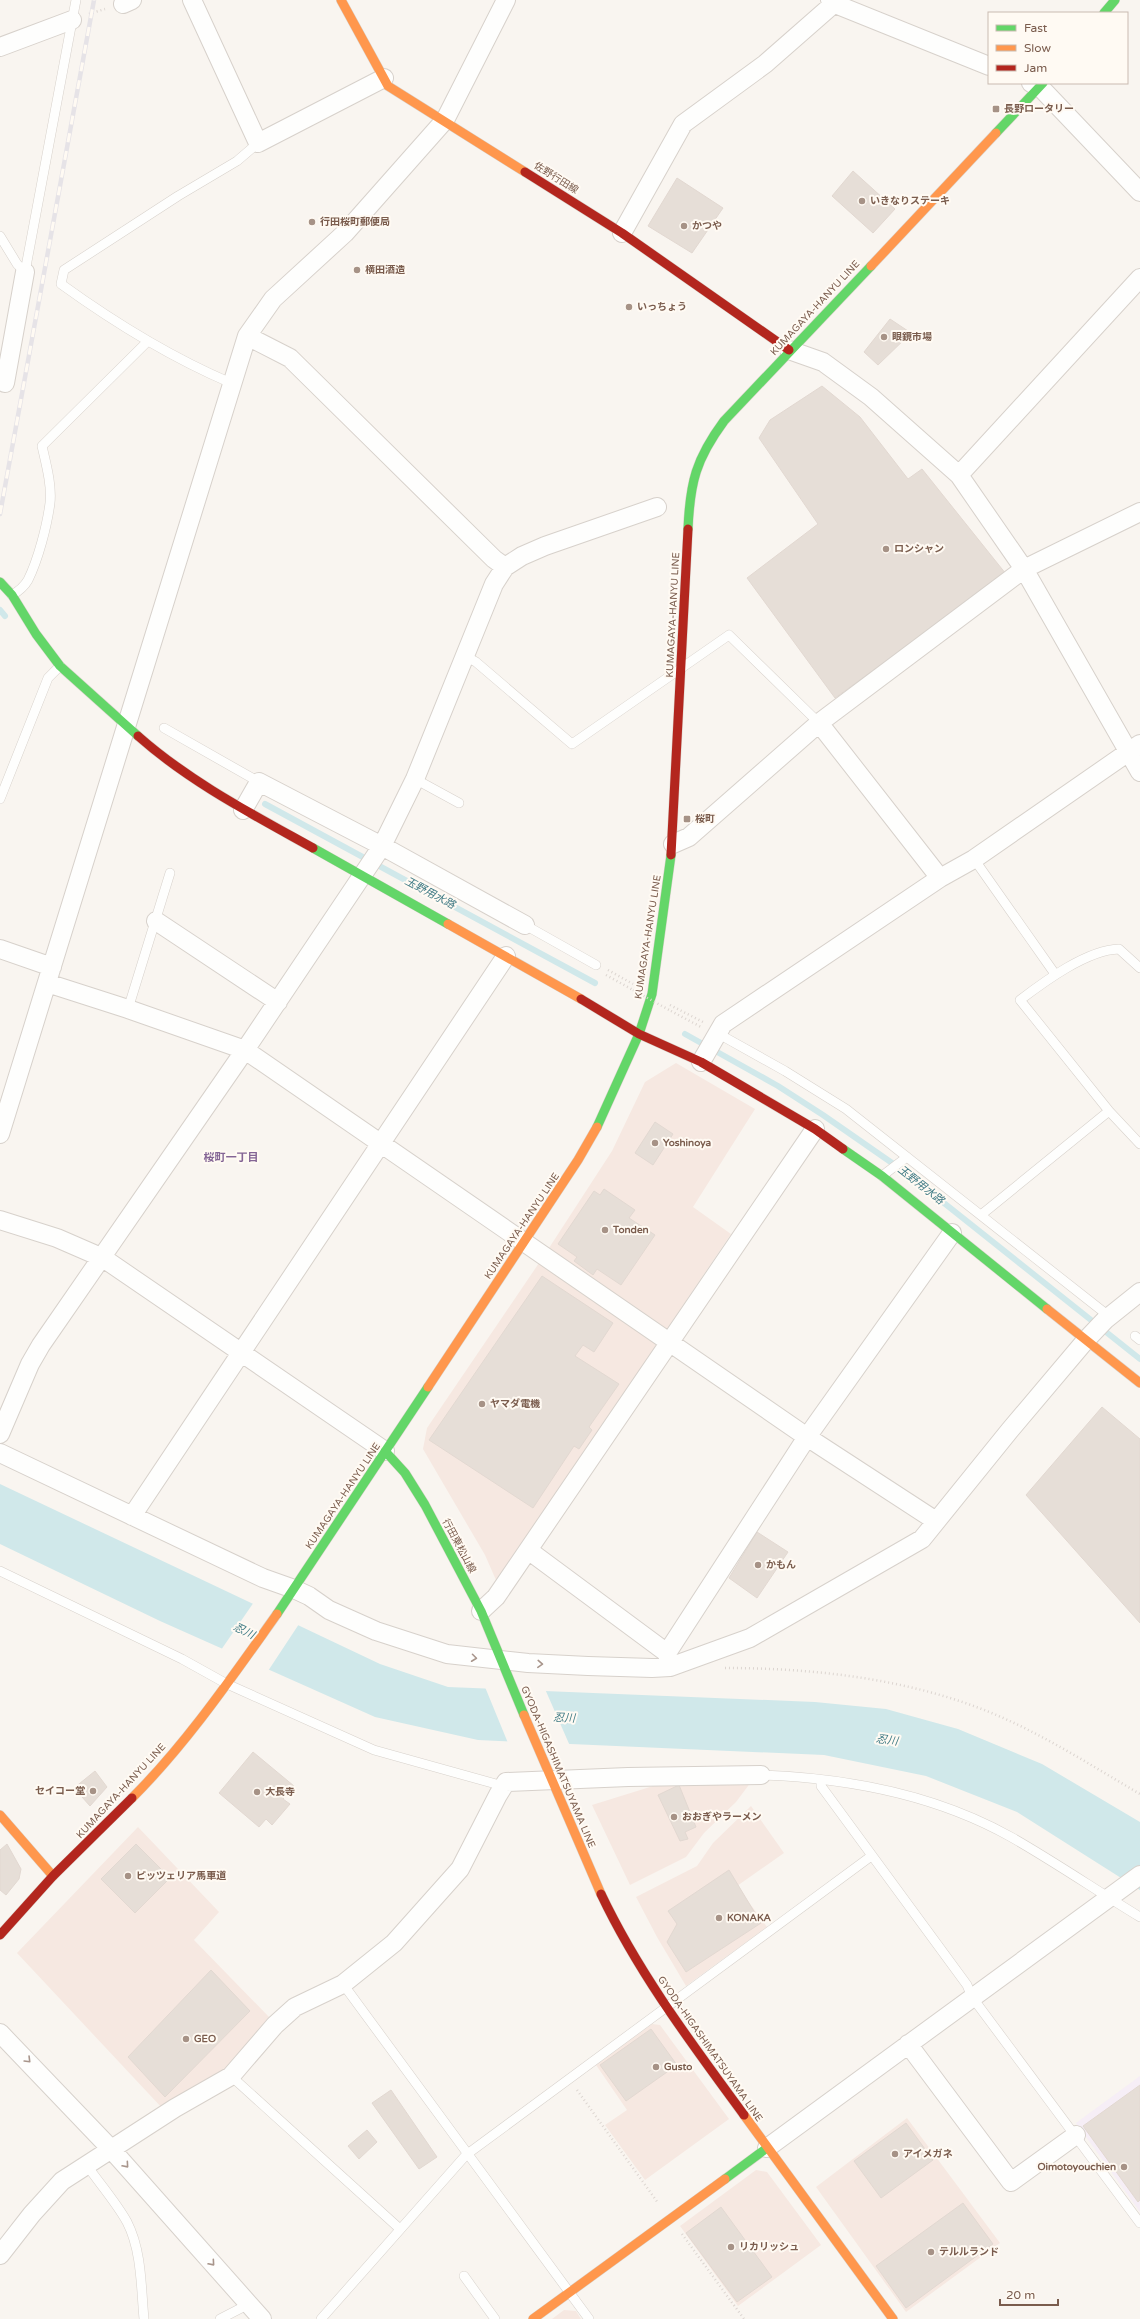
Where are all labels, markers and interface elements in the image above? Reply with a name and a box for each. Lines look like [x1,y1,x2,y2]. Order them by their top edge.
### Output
legend [988,12,1128,84]
text: Fast [1024,21,1048,35]
text: Slow [1024,41,1051,55]
text: Jam [1024,61,1047,75]
place label: 長野ロータリー [1004,103,1074,115]
marker: 長野ロータリー [991,104,1001,114]
street label: 佐野行田線 [532,160,580,196]
place label: いきなりステーキ [870,195,950,207]
marker: いきなりステーキ [857,196,867,206]
place label: 行田桜町郵便局 [320,216,390,228]
marker: 行田桜町郵便局 [307,217,317,227]
place label: かつや [692,220,722,232]
marker: かつや [679,221,689,231]
street label: KUMAGAYA-HANYU LINE [768,258,862,358]
place label: 横田酒造 [365,264,405,276]
marker: 横田酒造 [352,265,362,275]
place label: いっちょう [637,301,687,313]
marker: いっちょう [624,302,634,312]
place label: 眼鏡市場 [892,331,932,343]
marker: 眼鏡市場 [879,332,889,342]
place label: ロンシャン [894,543,944,555]
marker: ロンシャン [881,544,891,554]
street label: KUMAGAYA-HANYU LINE [664,552,682,678]
place label: 桜町 [695,813,715,825]
marker: 桜町 [682,814,692,824]
water label: 玉野用水路 [403,874,458,912]
street label: KUMAGAYA-HANYU LINE [632,874,664,1000]
place label: Yoshinoya [663,1137,712,1149]
marker: Yoshinoya [650,1138,660,1148]
district label: 桜町一丁目 [204,1151,259,1164]
water label: 玉野用水路 [895,1163,947,1208]
street label: KUMAGAYA-HANYU LINE [482,1171,562,1281]
place label: Tonden [612,1224,649,1236]
marker: Tonden [600,1225,610,1235]
place label: ヤマダ電機 [490,1398,540,1410]
marker: ヤマダ電機 [477,1399,487,1409]
street label: KUMAGAYA-HANYU LINE [303,1441,383,1551]
street label: 行田東松山線 [440,1517,478,1575]
place label: かもん [766,1559,796,1571]
marker: かもん [753,1560,763,1570]
water label: 忍川 [231,1620,258,1642]
one-way arrow [471,1653,477,1662]
one-way arrow [537,1659,543,1668]
street label: GYODA-HIGASHIMATSUYAMA LINE [518,1684,598,1850]
water label: 忍川 [553,1711,576,1725]
water label: 忍川 [875,1732,900,1748]
street label: KUMAGAYA-HANYU LINE [74,1741,168,1841]
place label: セイコー堂 [35,1785,85,1797]
marker: セイコー堂 [88,1786,98,1796]
place label: 大長寺 [265,1786,295,1798]
marker: 大長寺 [252,1787,262,1797]
place label: おおぎやラーメン [682,1811,762,1823]
marker: おおぎやラーメン [669,1812,679,1822]
place label: ピッツェリア馬車道 [136,1870,227,1882]
marker: ピッツェリア馬車道 [123,1871,133,1881]
place label: KONAKA [727,1912,772,1924]
marker: KONAKA [714,1913,724,1923]
street label: GYODA-HIGASHIMATSUYAMA LINE [655,1974,765,2124]
place label: GEO [194,2033,216,2045]
marker: GEO [181,2034,191,2044]
one-way arrow [23,2055,31,2063]
place label: Gusto [664,2061,692,2073]
marker: Gusto [651,2062,661,2072]
place label: アイメガネ [903,2148,953,2160]
marker: アイメガネ [890,2149,900,2159]
one-way arrow [122,2161,129,2168]
place label: Oimotoyouchien [1037,2161,1116,2173]
marker: Oimotoyouchien [1119,2162,1129,2172]
place label: リカリッシュ [739,2241,799,2253]
marker: リカリッシュ [726,2242,736,2252]
place label: テルルランド [939,2246,999,2258]
marker: テルルランド [926,2247,936,2257]
one-way arrow [208,2258,215,2265]
scale bar [1000,2281,1058,2307]
text: 20 m [1006,2288,1035,2302]

